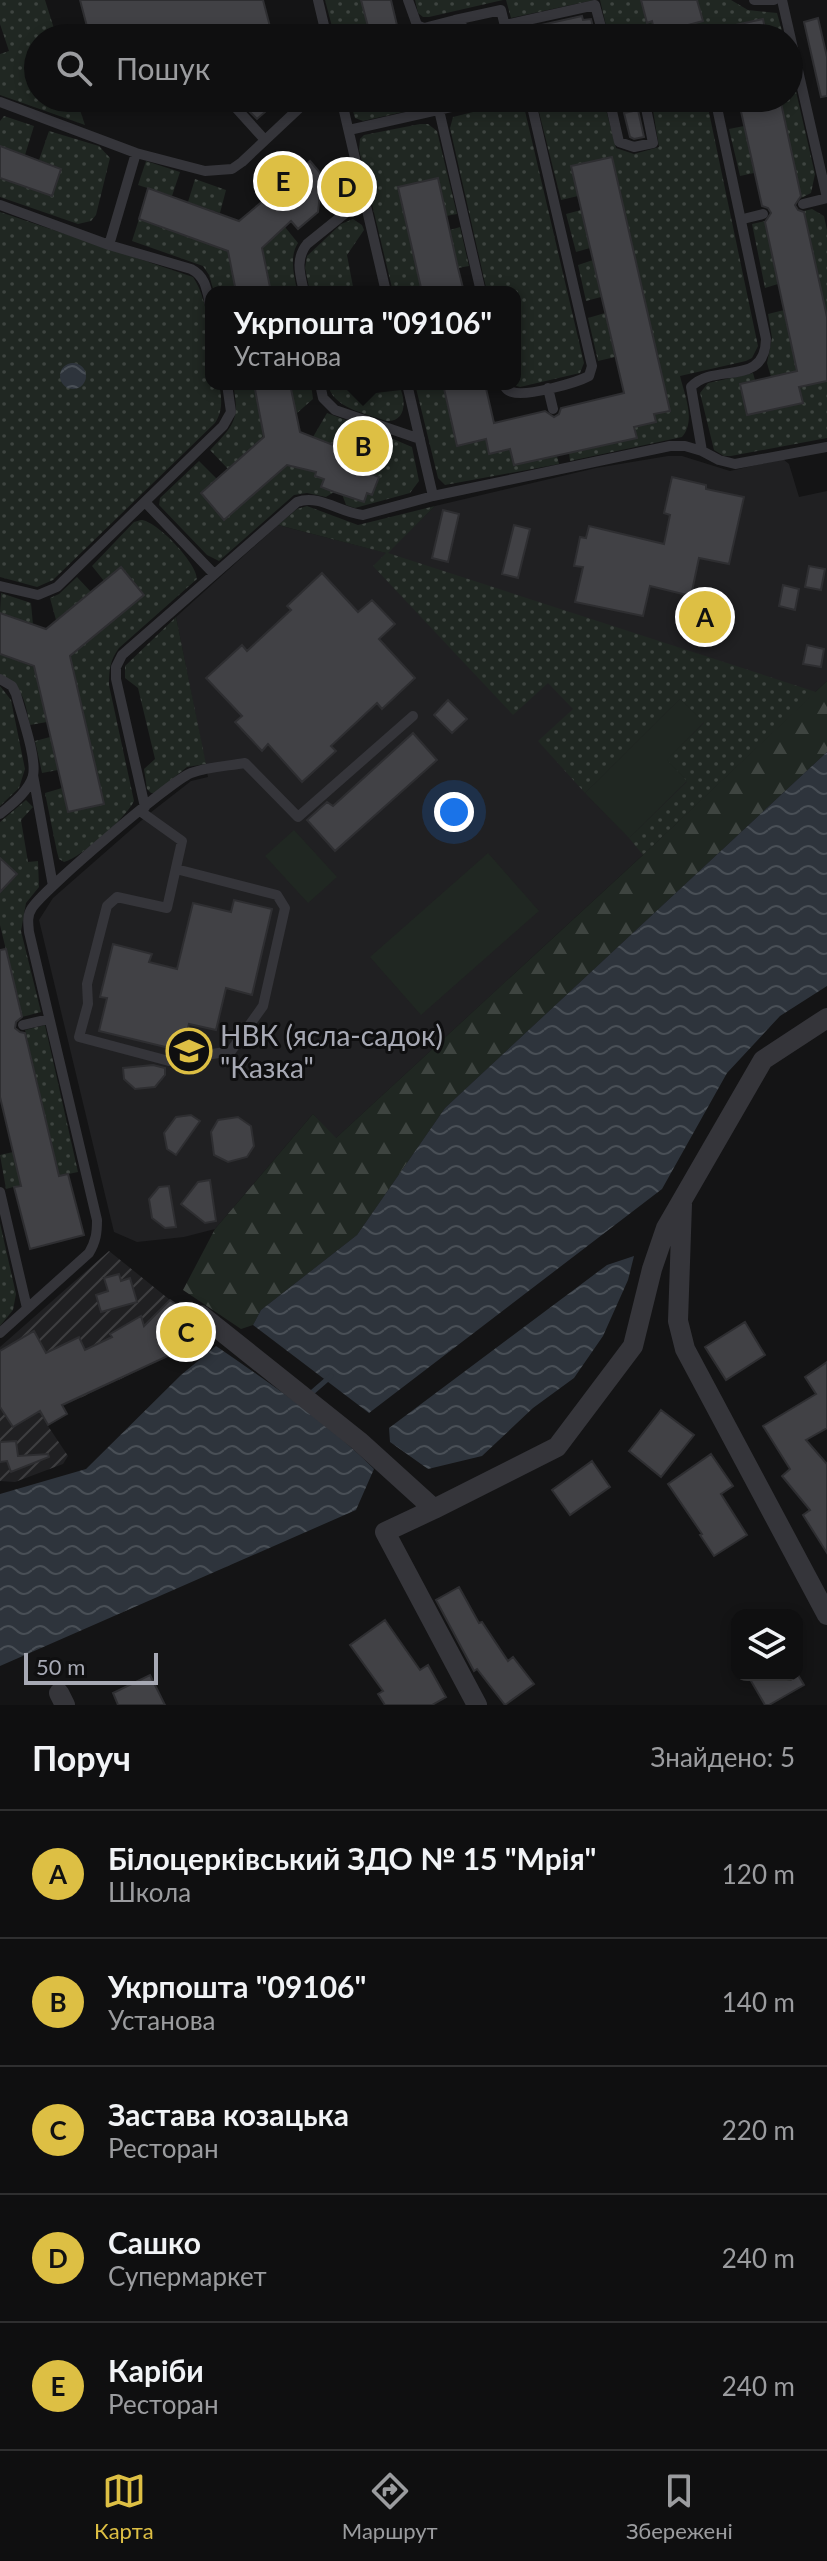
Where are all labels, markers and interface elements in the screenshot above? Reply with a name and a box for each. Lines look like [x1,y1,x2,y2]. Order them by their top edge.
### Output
search box [24,24,803,112]
icon: search [52,46,96,90]
text: Пошук [116,50,210,86]
pin: E [257,151,309,211]
pin: D [321,157,373,217]
popup [205,286,521,390]
text: Укрпошта "09106" [234,304,492,340]
text: Установа [234,340,341,372]
pin: B [337,416,389,476]
pin: A [679,587,731,647]
your location [434,792,474,832]
place label: НВК (ясла-садок) "Казка" [220,1018,443,1084]
school or university icon: НВК (ясла-садок) "Казка" [165,1027,213,1075]
pin: C [160,1302,212,1362]
map controls [731,1609,803,1681]
button: layers [731,1609,803,1681]
scale bar [24,1649,158,1685]
text: 50 m [36,1653,85,1680]
text: Поруч [32,1737,131,1778]
text: Знайдено: 5 [651,1741,795,1773]
text: Білоцерківський ЗДО № 15 "Мрія" [108,1840,596,1876]
text: A [49,1858,67,1890]
text: 120 m [722,1858,795,1890]
text: Школа [108,1876,191,1908]
text: Укрпошта "09106" [108,1968,366,2004]
text: B [49,1986,67,2018]
text: 140 m [722,1986,795,2018]
text: Установа [108,2004,215,2036]
text: Застава козацька [108,2096,349,2132]
text: C [49,2114,67,2146]
text: 220 m [722,2114,795,2146]
text: Ресторан [108,2132,219,2164]
text: Сашко [108,2224,201,2260]
text: D [48,2242,68,2274]
text: 240 m [722,2242,795,2274]
text: Супермаркет [108,2260,267,2292]
text: Каріби [108,2352,204,2388]
text: E [51,2370,65,2402]
text: 240 m [722,2370,795,2402]
text: Ресторан [108,2388,219,2420]
tab: Карта [94,2469,154,2544]
tab: Маршрут [342,2469,438,2544]
tab: Збережені [626,2469,733,2544]

